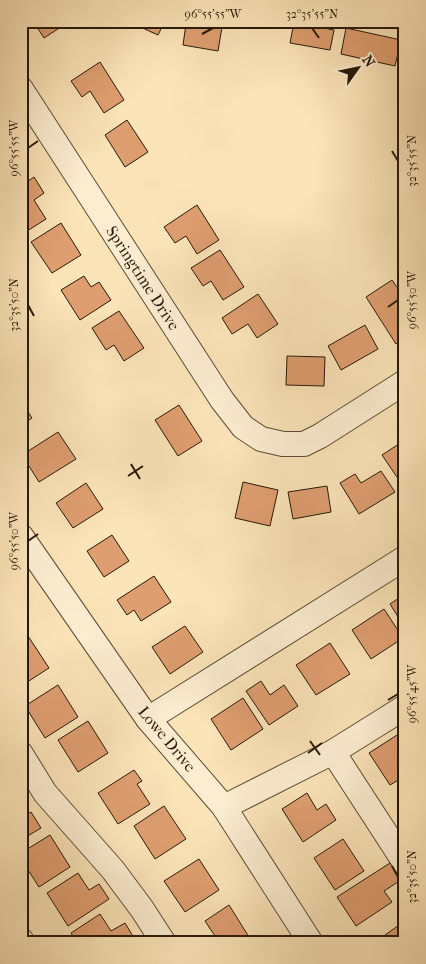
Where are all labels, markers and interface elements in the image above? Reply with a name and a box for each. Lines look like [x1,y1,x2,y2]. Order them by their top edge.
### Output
text: 96°55'55"W [185,7,243,21]
text: 32°35'55"N [286,7,338,21]
north arrow [334,42,384,92]
text: N [358,52,379,71]
text: 96°55'55"W [7,118,21,176]
text: 32°35'55"N [405,135,419,187]
street label: Springtime Drive [102,222,184,334]
text: 96°55'50"W [405,270,419,329]
text: 32°35'50"N [7,278,21,332]
text: 96°55'50"W [7,511,21,570]
text: 96°55'45"W [405,664,419,723]
street label: Lowe Drive [134,702,200,776]
text: 32°35'50"N [405,850,419,904]

